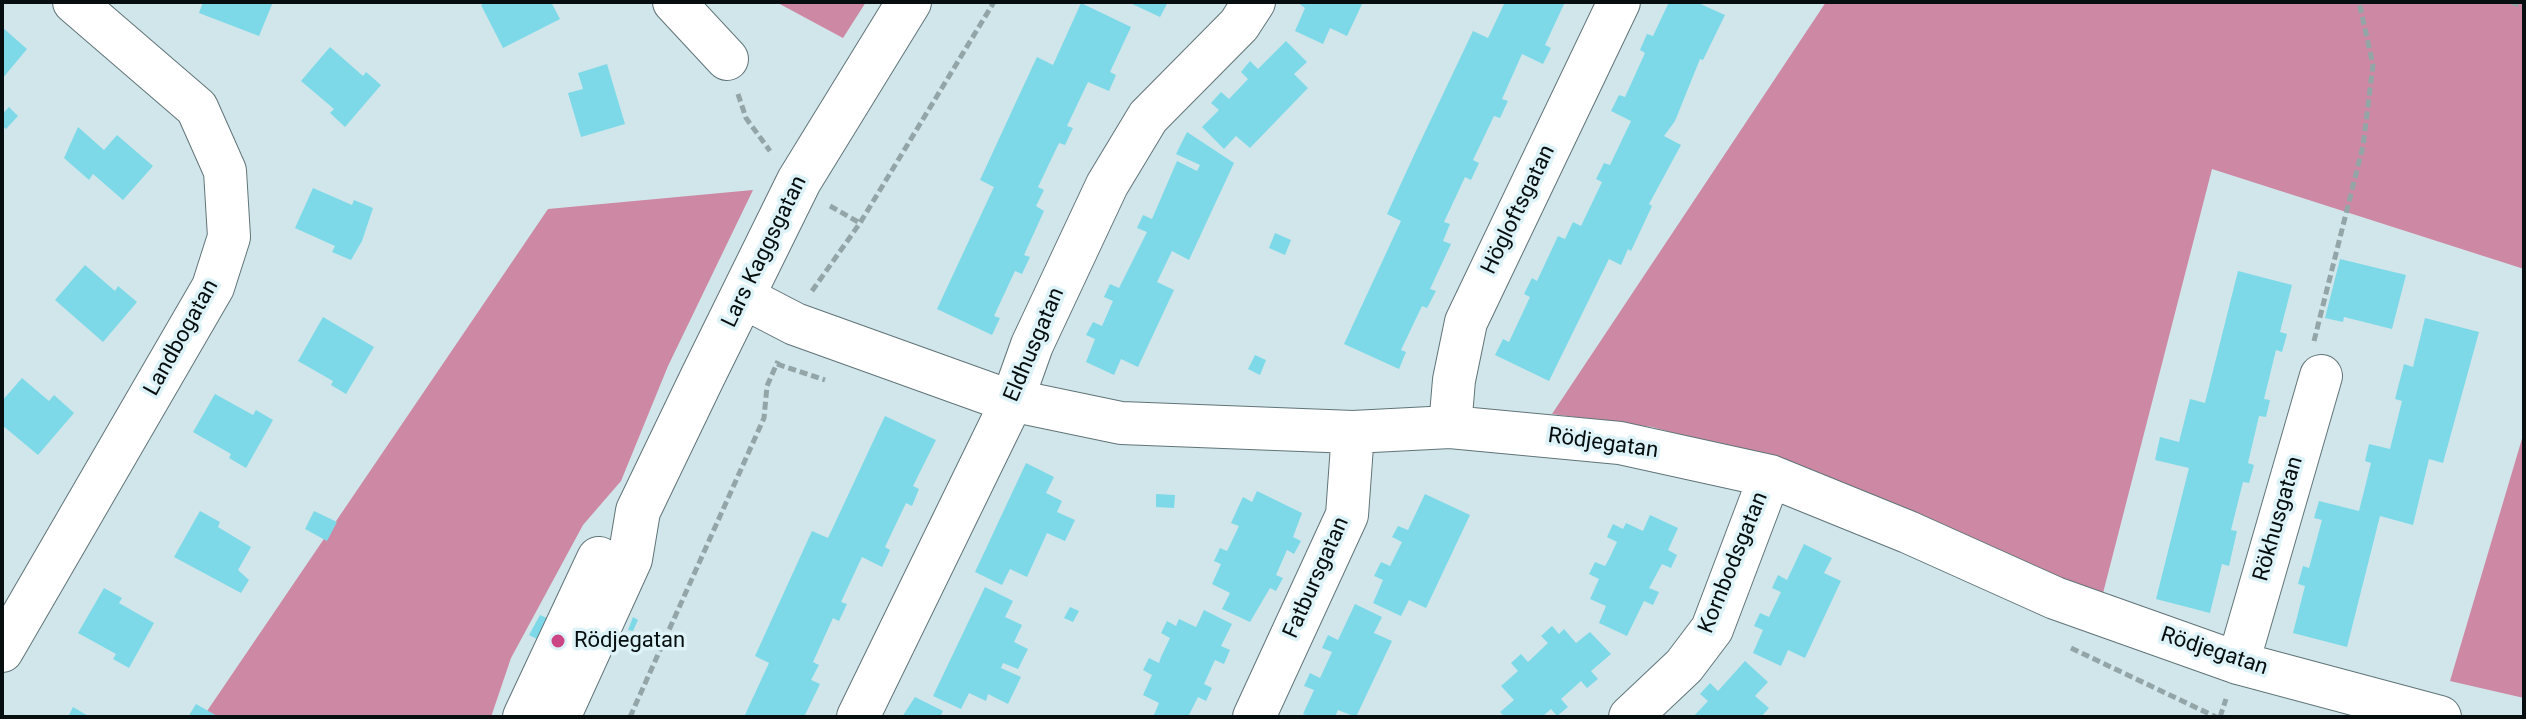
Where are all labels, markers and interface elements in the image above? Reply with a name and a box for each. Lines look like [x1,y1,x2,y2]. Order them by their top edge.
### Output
street label: Högloftsgatan [1476,141,1562,279]
street label: Lars Kaggsgatan [717,172,813,332]
street label: Landbogatan [139,275,225,401]
street label: Eldhusgatan [999,284,1071,406]
street label: Rödjegatan [1546,423,1660,465]
street label: Rökhusgatan [2249,454,2309,584]
street label: Kornbodsgatan [1694,489,1774,637]
street label: Fatbursgatan [1279,513,1355,643]
street label: Rödjegatan [2157,622,2271,682]
place label: Rödjegatan [574,628,685,654]
marker: Rödjegatan [549,632,567,650]

